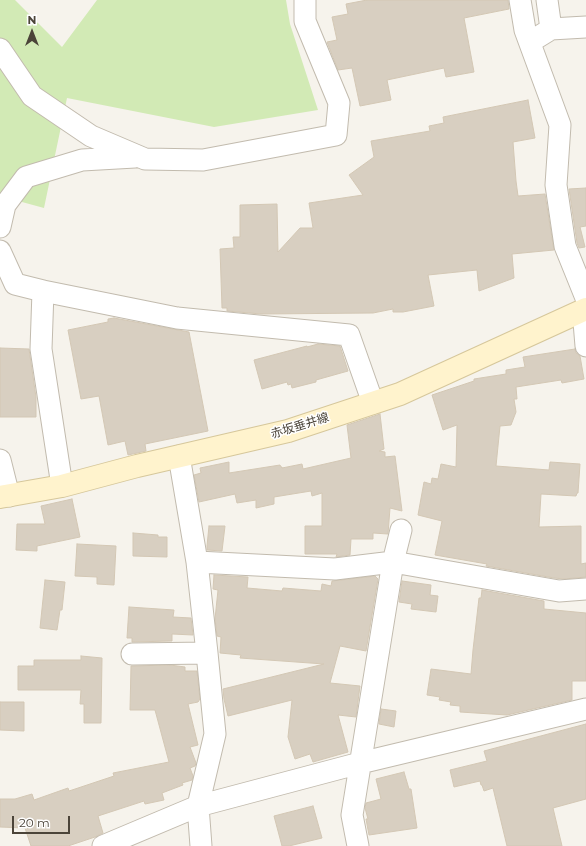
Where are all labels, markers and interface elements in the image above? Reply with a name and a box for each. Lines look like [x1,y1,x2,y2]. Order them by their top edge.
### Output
north arrow [12,12,52,52]
text: N [28,13,36,27]
street label: 赤坂垂井線 [269,410,331,442]
scale bar [14,808,72,834]
text: 20 m [19,815,50,830]

